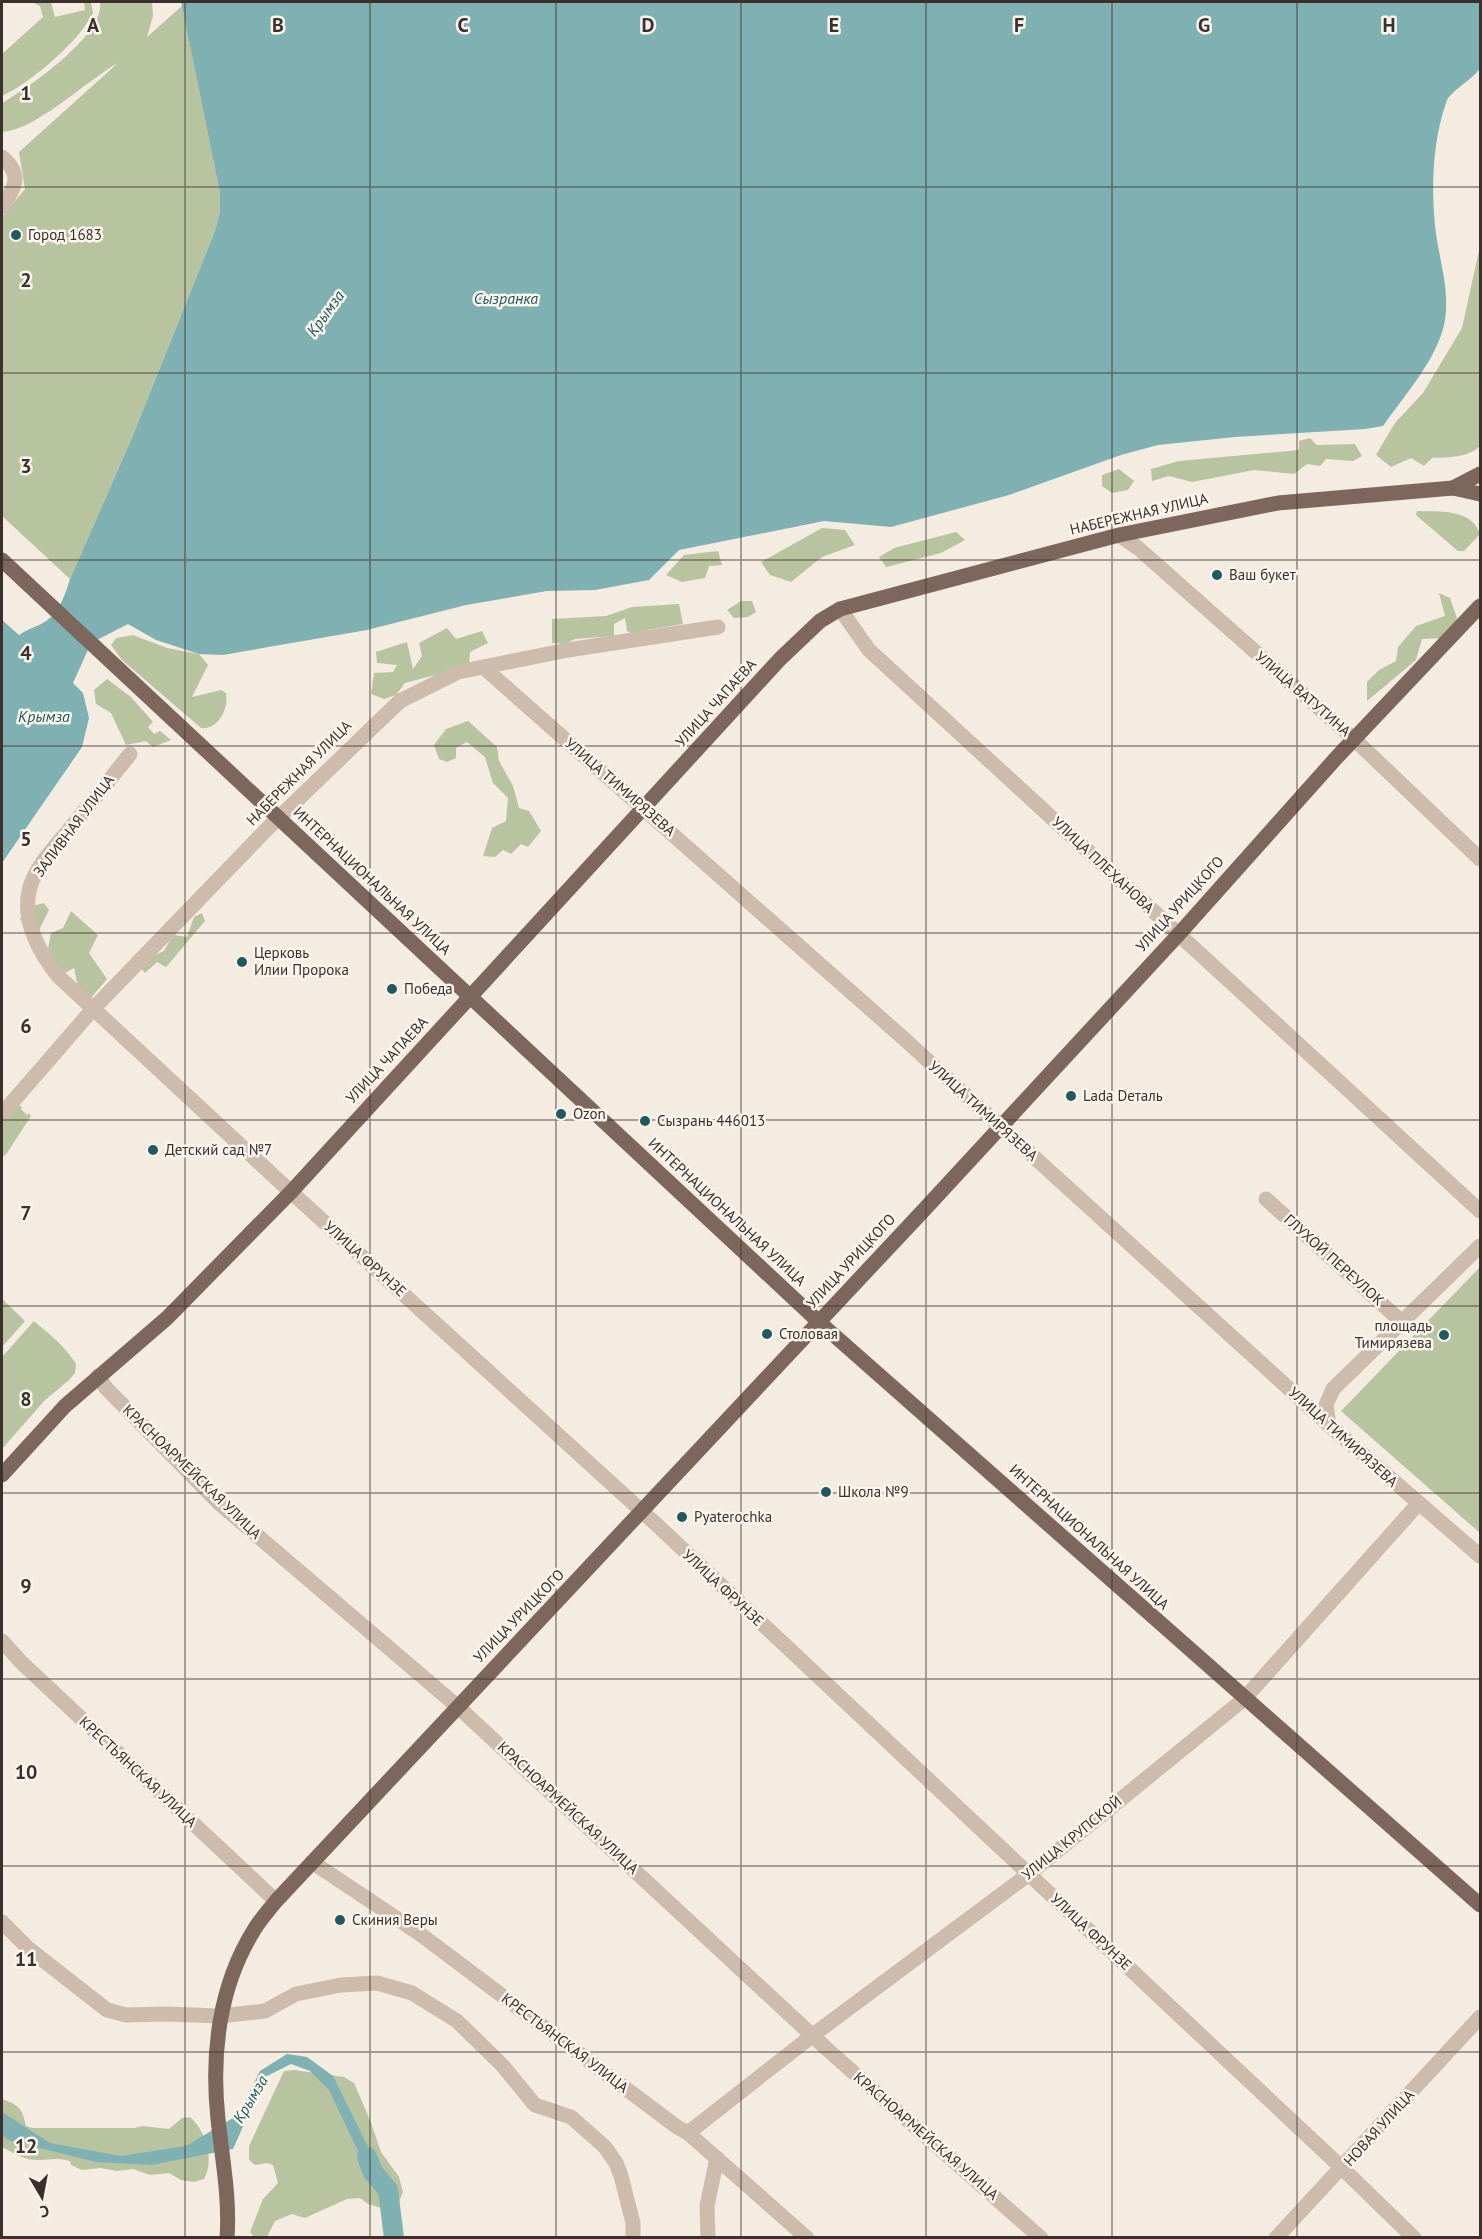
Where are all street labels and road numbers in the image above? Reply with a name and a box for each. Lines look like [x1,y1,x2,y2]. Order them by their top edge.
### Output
street label: НАБЕРЕЖНАЯ УЛИЦА [1068,488,1210,539]
street label: УЛИЦА ВАТУТИНА [1252,647,1355,740]
street label: УЛИЦА ЧАПАЕВА [671,655,760,751]
street label: НАБЕРЕЖНАЯ УЛИЦА [242,716,355,829]
street label: УЛИЦА ТИМИРЯЗЕВА [561,733,680,840]
street label: ЗАЛИВНАЯ УЛИЦА [29,771,118,880]
street label: ИНТЕРНАЦИОНАЛЬНАЯ УЛИЦА [290,803,455,959]
street label: УЛИЦА ПЛЕХАНОВА [1048,812,1159,917]
street label: УЛИЦА УРИЦКОГО [1132,852,1228,955]
street label: УЛИЦА ЧАПАЕВА [341,1012,432,1107]
street label: УЛИЦА ТИМИРЯЗЕВА [925,1057,1042,1165]
street label: ИНТЕРНАЦИОНАЛЬНАЯ УЛИЦА [645,1134,810,1290]
street label: УЛИЦА УРИЦКОГО [802,1209,899,1312]
street label: ГЛУХОЙ ПЕРЕУЛОК [1280,1210,1388,1310]
street label: УЛИЦА ФРУНЗЕ [320,1217,410,1301]
street label: УЛИЦА ТИМИРЯЗЕВА [1285,1383,1402,1491]
street label: КРАСНОАРМЕЙСКАЯ УЛИЦА [119,1400,266,1543]
street label: ИНТЕРНАЦИОНАЛЬНАЯ УЛИЦА [1005,1460,1173,1614]
street label: УЛИЦА ФРУНЗЕ [679,1545,768,1630]
street label: УЛИЦА УРИЦКОГО [469,1565,568,1666]
street label: КРЕСТЬЯНСКАЯ УЛИЦА [75,1712,201,1831]
street label: КРАСНОАРМЕЙСКАЯ УЛИЦА [494,1737,643,1878]
street label: УЛИЦА КРУПСКОЙ [1018,1791,1126,1884]
street label: УЛИЦА ФРУНЗЕ [1047,1889,1136,1974]
street label: КРЕСТЬЯНСКАЯ УЛИЦА [498,1989,633,2097]
street label: КРАСНОАРМЕЙСКАЯ УЛИЦА [850,2067,1003,2204]
street label: НОВАЯ УЛИЦА [1339,2085,1418,2170]

